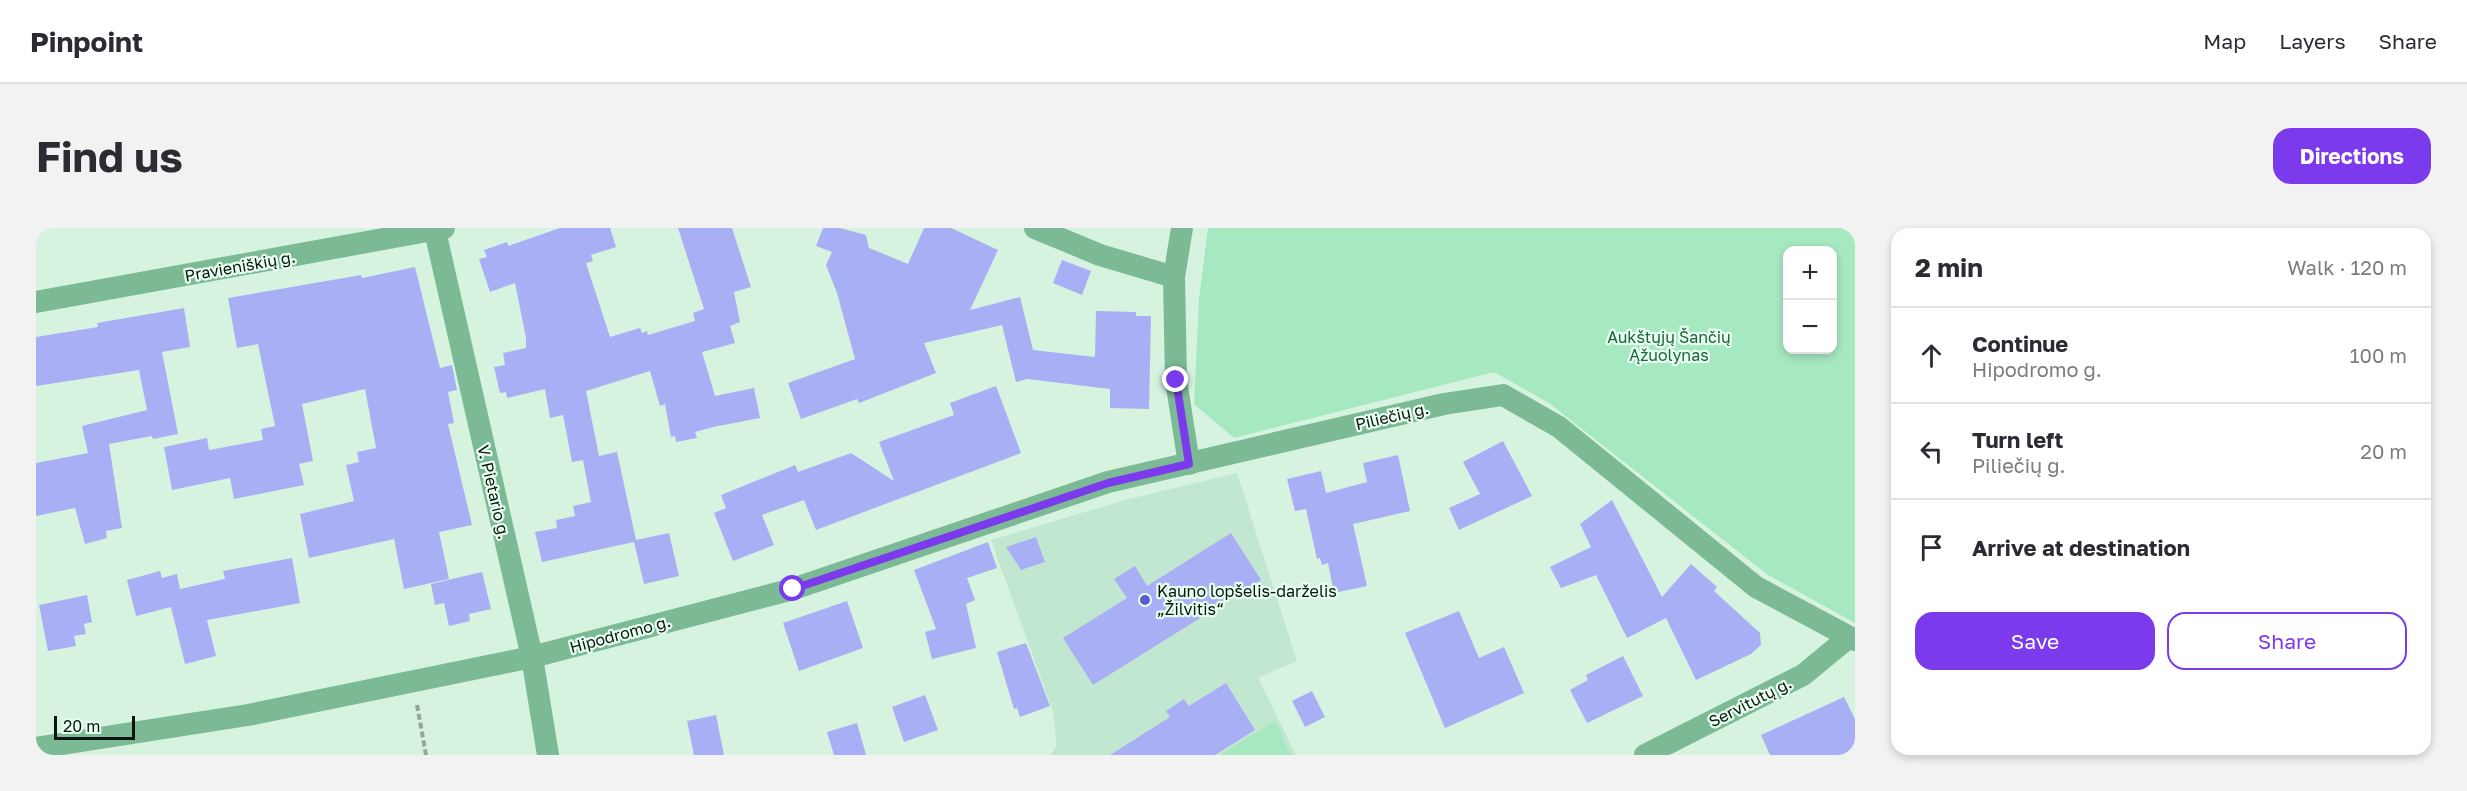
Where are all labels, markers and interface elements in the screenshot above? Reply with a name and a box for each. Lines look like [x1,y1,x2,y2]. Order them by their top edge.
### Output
text: Pinpoint [30,25,143,58]
text: Map [2203,28,2246,54]
text: Layers [2279,28,2346,54]
text: Share [2379,28,2437,54]
button: Directions [2273,128,2431,184]
text: Find us [36,131,183,181]
street label: Pravieniškių g. [183,246,297,286]
map controls [1783,246,1837,354]
button: + [1783,246,1837,300]
text: 2 min [1915,252,1983,283]
text: Walk · 120 m [2287,255,2407,279]
button: − [1783,300,1837,354]
park label: Aukštųjų Šančių Ąžuolynas [1607,327,1731,365]
text: Continue [1972,330,2068,357]
icon: ahead [1915,339,1948,372]
text: 100 m [2350,343,2407,367]
text: Hipodromo g. [1972,357,2102,381]
route end [1162,366,1188,392]
street label: Piliečių g. [1353,398,1431,434]
text: Turn left [1972,426,2063,453]
icon: left [1915,435,1948,468]
text: 20 m [2360,439,2407,463]
street label: V. Pietario g. [473,443,515,541]
text: Piliečių g. [1972,453,2065,477]
icon: arrive [1915,531,1948,564]
text: Arrive at destination [1972,534,2190,561]
route start [779,575,805,601]
place label: Kauno lopšelis-darželis „Žilvitis“ [1157,581,1337,619]
marker: Kauno lopšelis-darželis „Žilvitis“ [1138,593,1152,607]
street label: Hipodromo g. [567,611,673,657]
button: Save [1915,612,2155,670]
button: Share [2167,612,2407,670]
street label: Servitutų g. [1705,673,1795,731]
scale bar [54,713,135,741]
text: 20 m [63,716,100,736]

